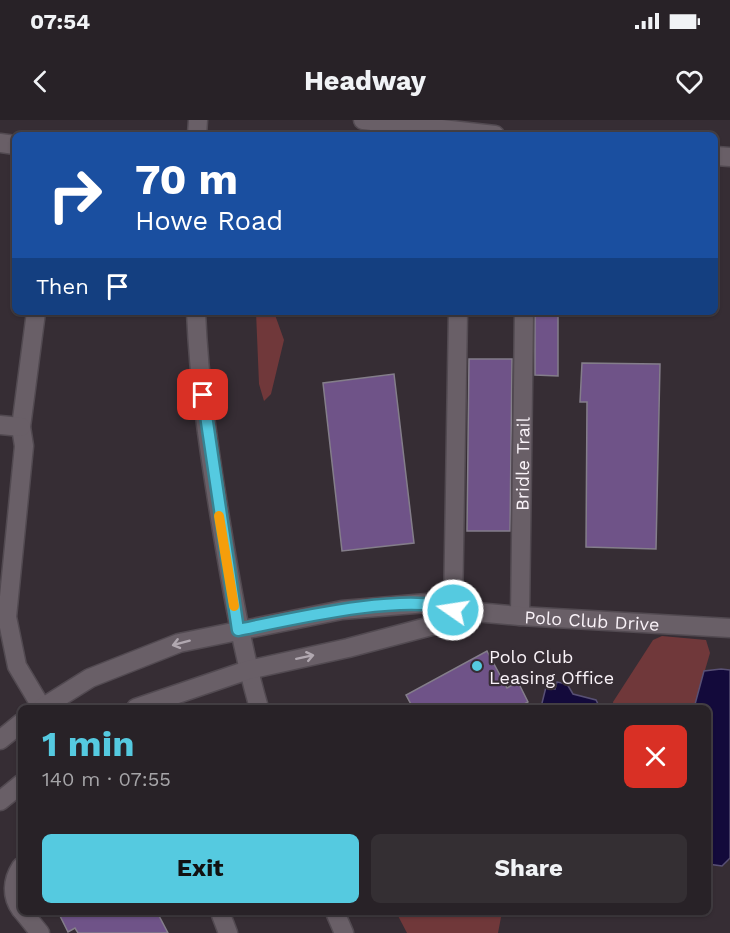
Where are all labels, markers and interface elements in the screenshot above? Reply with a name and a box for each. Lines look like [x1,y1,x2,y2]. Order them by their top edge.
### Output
text: 07:54 [30,9,90,34]
icon: back [24,65,57,98]
text: Headway [304,65,426,97]
icon: heart [673,65,706,98]
text: 70 m [135,155,238,204]
icon: right [36,156,114,234]
text: Howe Road [135,205,283,237]
icon: arrive [101,270,134,303]
text: Then [36,274,89,299]
pin [177,369,228,420]
icon: arrive [186,378,219,411]
street label: Bridle Trail [511,416,533,511]
position arrow [421,578,485,642]
street label: Polo Club Drive [524,606,660,634]
one-way arrow [172,638,191,649]
place label: Polo Club Leasing Office [489,646,614,688]
one-way arrow [295,651,314,662]
marker: Polo Club Leasing Office [470,659,484,673]
text: 1 min [42,723,134,765]
button: close [624,725,687,788]
text: 140 m · 07:55 [42,767,171,791]
button: Exit [42,834,359,903]
button: Share [371,834,687,903]

